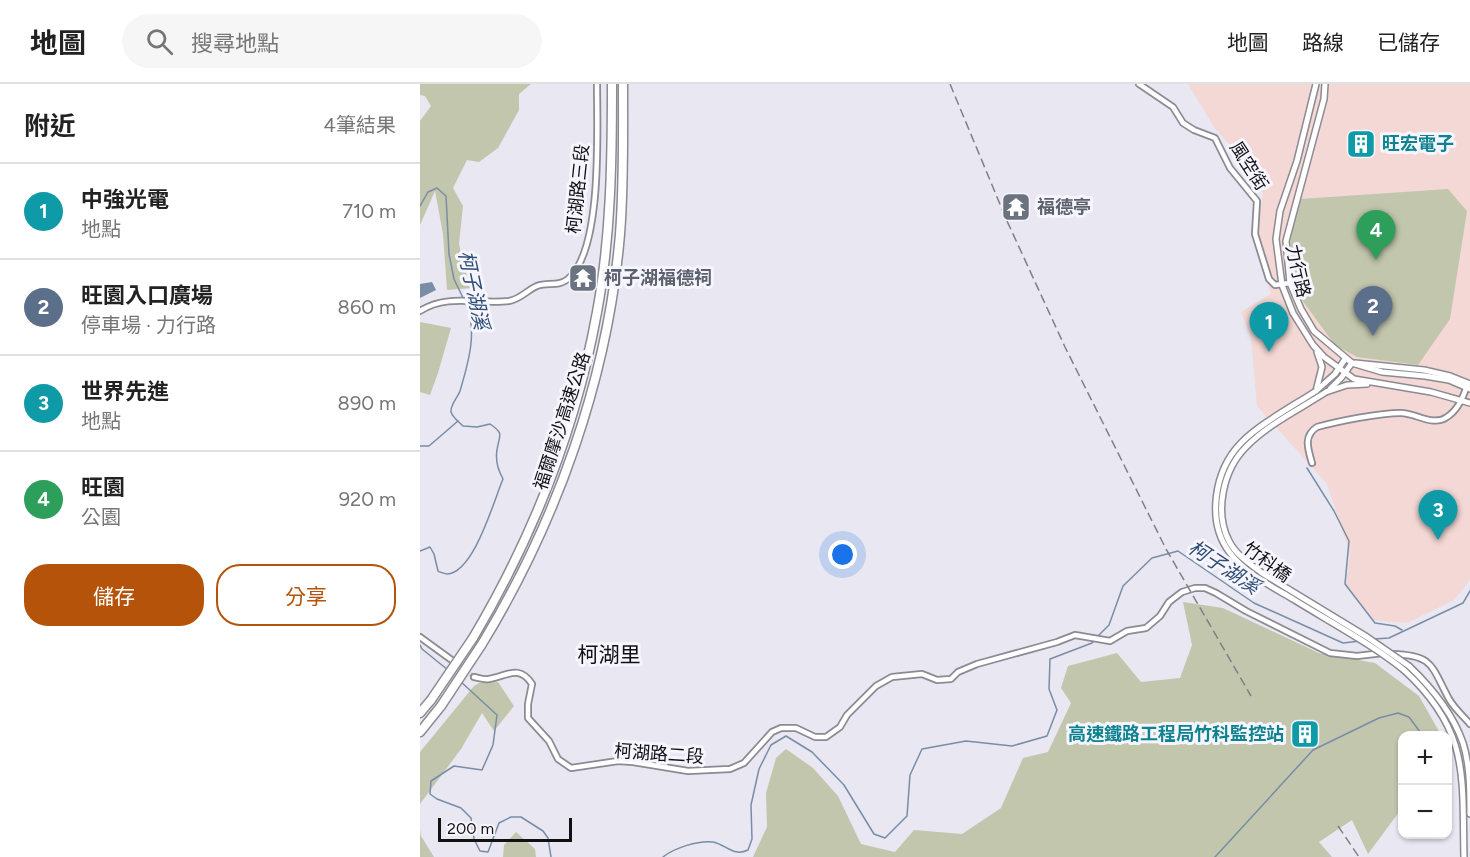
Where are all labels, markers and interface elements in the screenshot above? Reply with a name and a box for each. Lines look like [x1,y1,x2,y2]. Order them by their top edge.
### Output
search box [122,14,542,68]
icon: search [143,25,176,58]
text: 地圖 [30,26,86,60]
text: 搜尋地點 [191,30,279,57]
text: 地圖 [1227,30,1269,55]
text: 路線 [1302,30,1344,55]
text: 已儲存 [1377,30,1440,55]
text: 附近 [24,110,76,142]
text: 4筆結果 [324,113,396,137]
building icon: 旺宏電子 [1345,128,1377,160]
place label: 旺宏電子 [1382,133,1454,155]
street label: 風空街 [1225,137,1273,195]
street label: 柯湖路三段 [562,143,594,235]
text: 中強光電 [81,186,169,213]
temple icon: 福德亭 [1000,191,1032,223]
place label: 福德亭 [1037,196,1091,218]
text: 1 [39,199,48,223]
text: 710 m [342,199,396,223]
pin: 4 [1356,210,1396,260]
text: 地點 [81,217,121,241]
street label: 力行路 [1281,242,1315,300]
water label: 柯子湖溪 [454,248,495,335]
temple icon: 柯子湖福德祠 [567,262,599,294]
place label: 柯子湖福德祠 [604,267,712,289]
text: 旺園入口廣場 [81,282,213,309]
pin: 2 [1354,286,1392,336]
text: 2 [38,295,49,319]
text: 860 m [338,295,396,319]
pin: 1 [1250,302,1288,352]
text: 停車場 · 力行路 [81,313,216,337]
street label: 福爾摩沙高速公路 [529,349,595,493]
text: 世界先進 [81,378,169,405]
text: 3 [38,391,49,415]
text: 890 m [338,391,396,415]
text: 地點 [81,409,121,433]
text: 旺園 [81,474,125,501]
text: 4 [37,487,50,511]
text: 920 m [339,487,396,511]
pin: 3 [1418,490,1458,540]
text: 公園 [81,505,121,529]
water label: 柯子湖溪 [1184,535,1267,600]
street label: 竹科橋 [1239,537,1295,587]
your location [828,540,857,569]
button: 儲存 [24,564,204,626]
button: 分享 [216,564,396,626]
district label: 柯湖里 [578,642,641,667]
building icon: 高速鐵路工程局竹科監控站 [1289,718,1321,750]
place label: 高速鐵路工程局竹科監控站 [1068,723,1284,745]
map controls [1398,731,1452,839]
button: + [1398,731,1452,785]
street label: 柯湖路二段 [613,740,705,768]
button: − [1398,785,1452,839]
scale bar [438,815,572,842]
text: 200 m [447,819,494,838]

